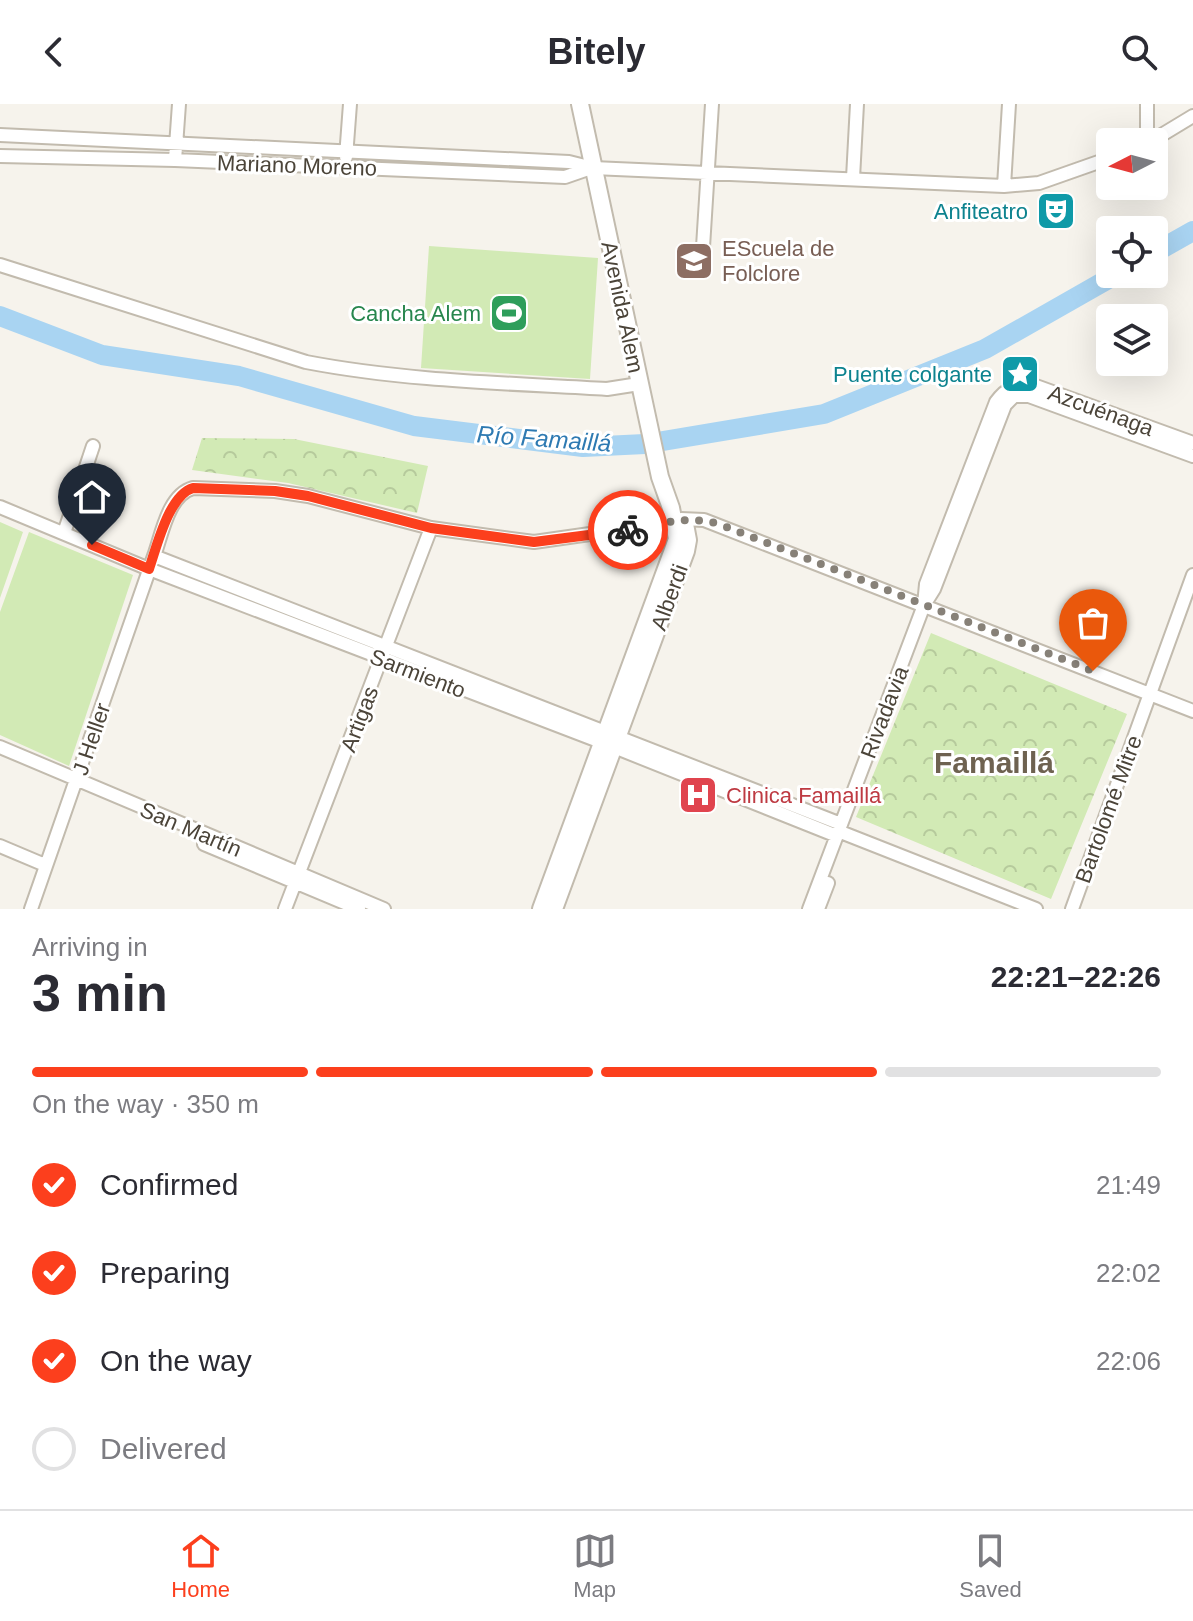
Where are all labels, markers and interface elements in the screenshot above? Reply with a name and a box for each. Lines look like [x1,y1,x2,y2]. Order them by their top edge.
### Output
icon: back [32,30,76,74]
icon: search [1117,30,1161,74]
text: Bitely [547,31,646,72]
north arrow [1096,128,1168,200]
map controls [1096,128,1168,376]
street label: Mariano Moreno [217,150,377,181]
theatre icon: Anfiteatro [1035,190,1077,232]
place label: Anfiteatro [934,199,1028,224]
button: locate [1096,216,1168,288]
place label: EScuela de Folclore [722,236,835,286]
street label: Avenida Alem [596,239,649,375]
school or university icon: EScuela de Folclore [673,240,715,282]
sports icon: Cancha Alem [488,292,530,334]
place label: Cancha Alem [350,301,481,326]
button: layers [1096,304,1168,376]
place icon: Puente colgante [999,353,1041,395]
place label: Puente colgante [833,362,992,387]
street label: Azcuénaga [1045,380,1158,441]
water label: Río Famaillá [476,420,612,457]
pin [58,463,126,545]
icon: home [70,475,114,519]
courier [588,490,668,570]
icon: bike [606,508,650,552]
street label: Alberdi [646,561,693,634]
pin [1059,589,1127,671]
icon: bag [1071,601,1115,645]
street label: Sarmiento [367,644,469,703]
street label: Rivadavia [855,662,914,762]
street label: Artigas [336,683,383,756]
street label: J Heller [68,700,115,778]
street label: Bartolomé Mitre [1070,732,1147,886]
district label: Famaillá [934,746,1054,779]
hospital icon: Clinica Famaillá [677,774,719,816]
place label: Clinica Famaillá [726,783,882,808]
street label: San Martín [136,797,245,862]
text: Arriving in [32,932,148,962]
text: 22:21–22:26 [991,960,1161,993]
text: 3 min [32,964,168,1022]
text: On the way · 350 m [32,1089,259,1119]
icon: check [32,1163,76,1207]
text: Confirmed [100,1168,238,1201]
text: 21:49 [1096,1170,1161,1200]
icon: check [32,1251,76,1295]
text: Preparing [100,1256,230,1289]
text: 22:02 [1096,1258,1161,1288]
icon: check [32,1339,76,1383]
text: On the way [100,1344,252,1377]
text: 22:06 [1096,1346,1161,1376]
text: Delivered [100,1432,227,1465]
tab: Home [171,1529,230,1603]
tab: Map [573,1529,617,1603]
tab: Saved [959,1529,1022,1603]

